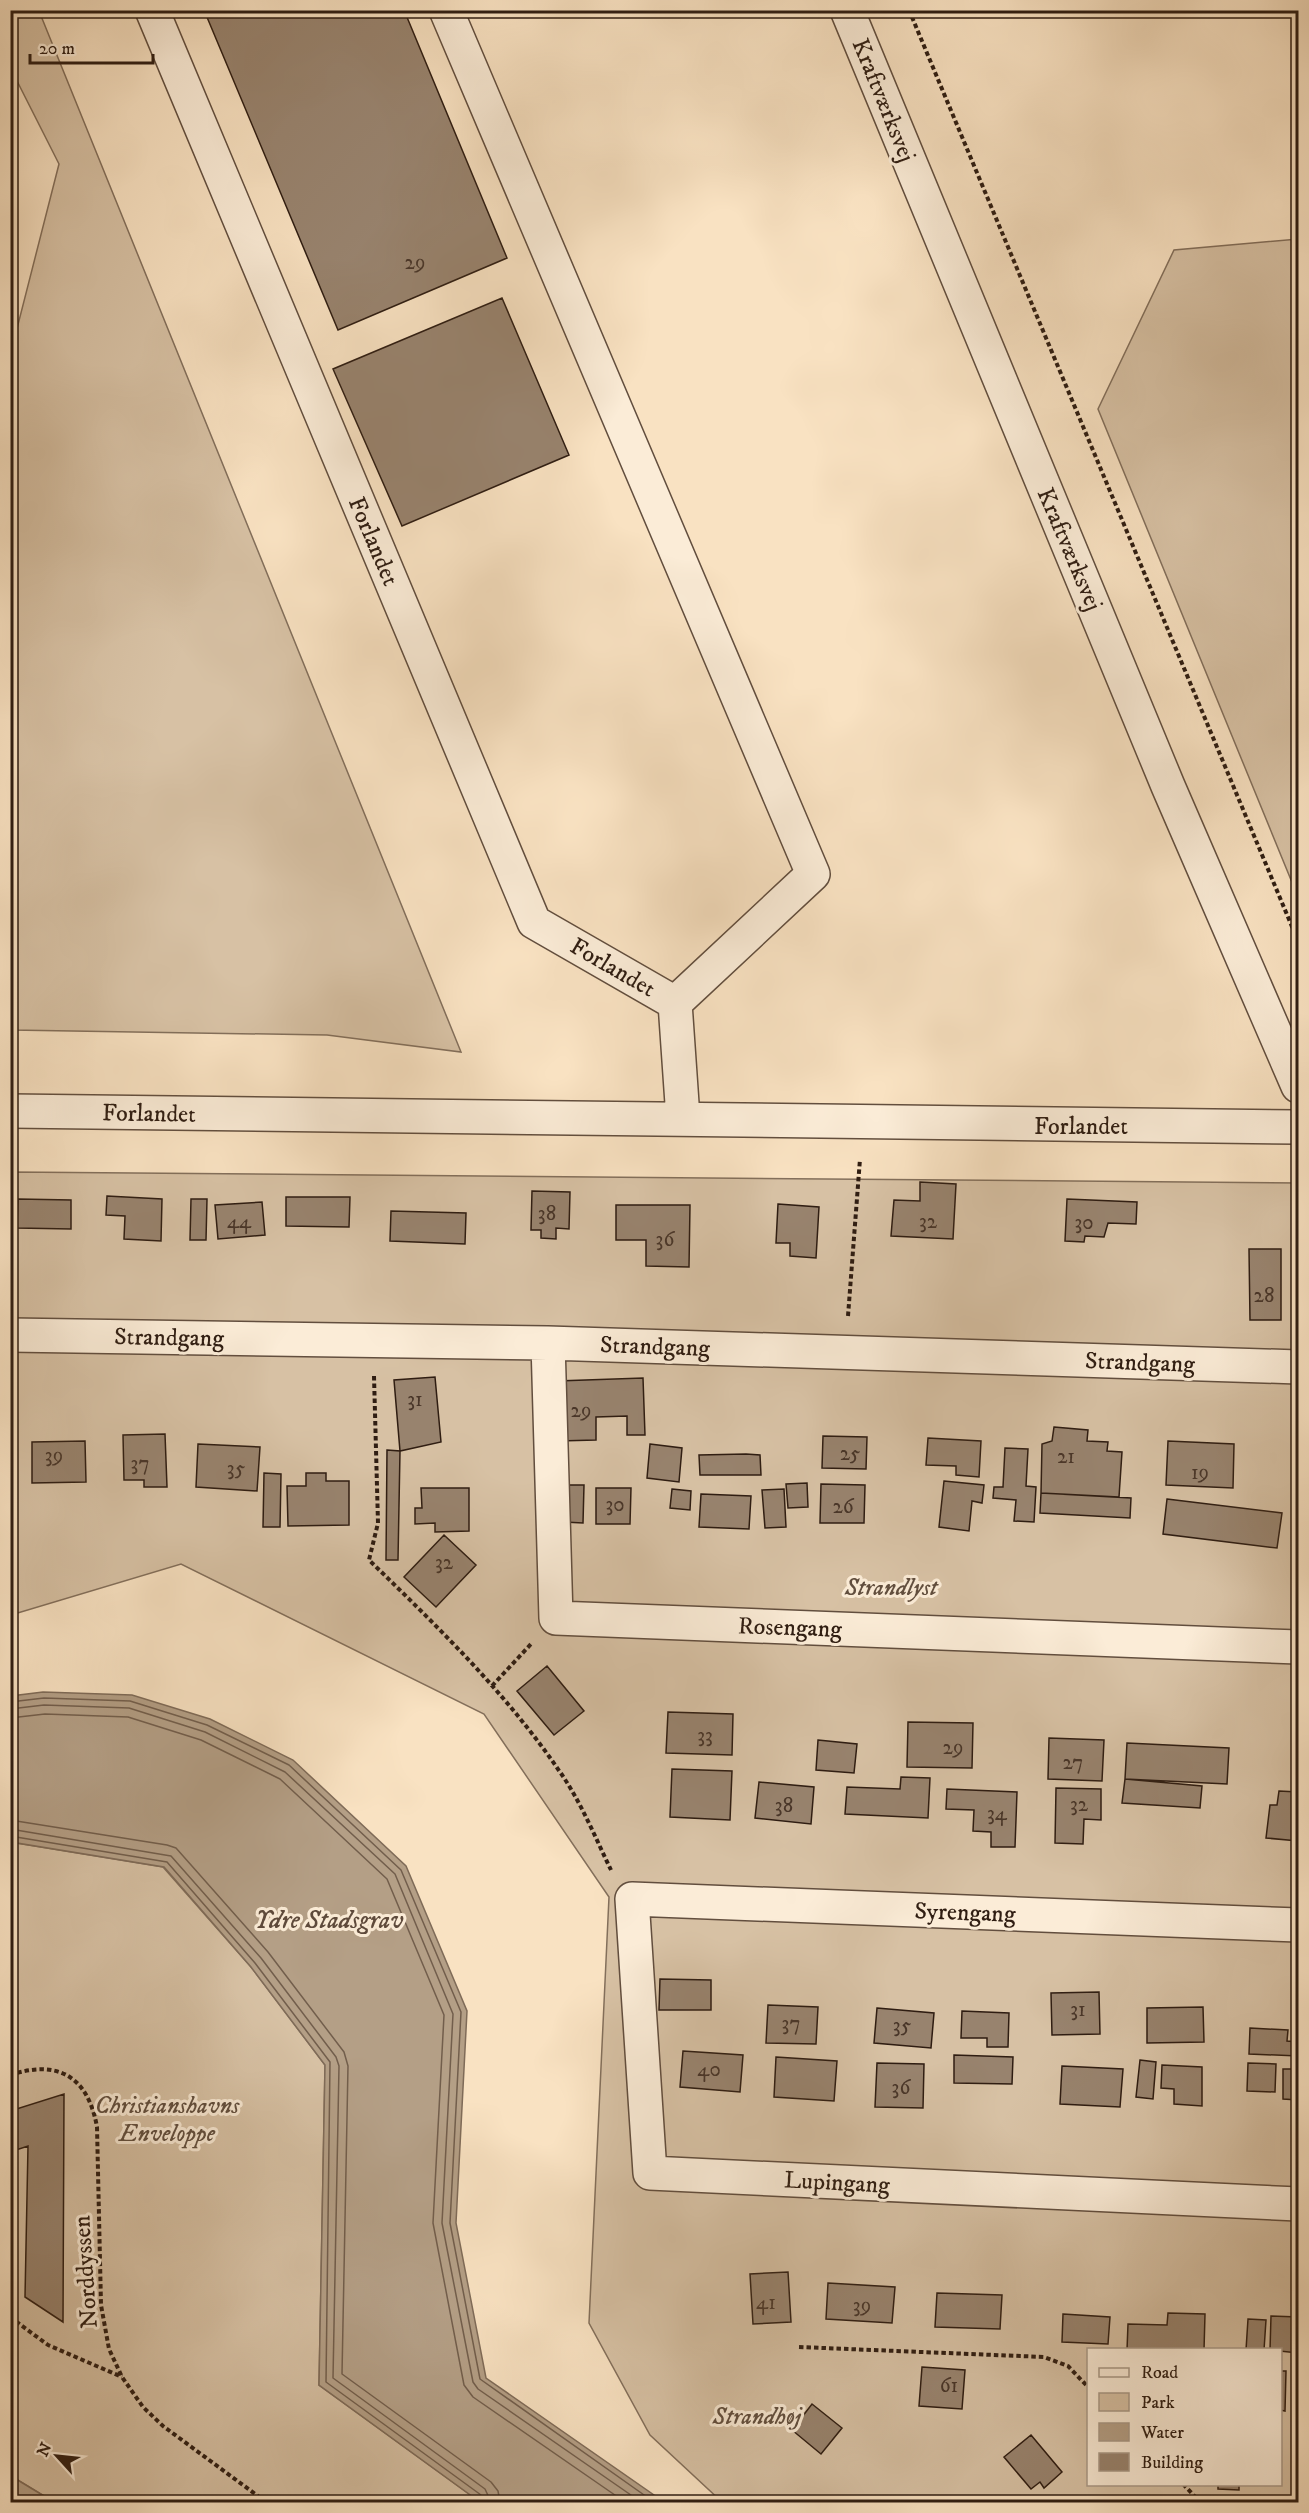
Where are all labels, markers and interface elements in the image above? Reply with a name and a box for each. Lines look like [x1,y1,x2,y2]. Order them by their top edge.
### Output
scale bar [30,27,153,65]
street label: Kraftværksvej [845,34,921,167]
text: 20 m [39,38,75,60]
house number: 29 [405,250,425,276]
street label: Kraftværksvej [1030,483,1108,615]
street label: Forlandet [341,492,405,591]
street label: Forlandet [564,931,661,1004]
street label: Forlandet [102,1098,196,1130]
street label: Forlandet [1034,1112,1128,1142]
house number: 38 [538,1201,556,1227]
house number: 44 [227,1209,252,1235]
house number: 32 [919,1209,938,1235]
house number: 30 [1074,1210,1094,1236]
house number: 36 [656,1227,675,1253]
house number: 28 [1254,1283,1274,1309]
street label: Strandgang [114,1322,225,1354]
street label: Strandgang [599,1330,711,1364]
street label: Strandgang [1084,1346,1196,1380]
house number: 31 [407,1387,423,1413]
house number: 29 [571,1398,591,1424]
house number: 25 [840,1441,860,1467]
house number: 39 [45,1443,63,1469]
house number: 21 [1057,1444,1075,1470]
house number: 37 [131,1451,149,1477]
house number: 35 [227,1456,245,1482]
house number: 19 [1191,1460,1209,1486]
house number: 30 [605,1492,625,1518]
house number: 26 [832,1494,855,1520]
house number: 32 [435,1550,454,1576]
park label: Strandlyst [844,1573,939,1603]
street label: Rosengang [737,1611,843,1645]
house number: 33 [697,1723,713,1749]
house number: 29 [943,1735,963,1761]
house number: 27 [1063,1750,1083,1776]
house number: 32 [1070,1792,1089,1818]
house number: 38 [775,1793,793,1819]
house number: 34 [987,1801,1008,1827]
street label: Syrengang [914,1896,1016,1930]
water label: Ydre Stadsgrav [255,1904,404,1937]
house number: 31 [1070,1997,1086,2023]
house number: 37 [782,2011,800,2037]
house number: 35 [893,2013,911,2039]
house number: 40 [697,2057,721,2083]
house number: 36 [892,2075,911,2101]
park label: Christianshavns Enveloppe [95,2091,240,2149]
street label: Lupingang [783,2165,891,2201]
street label: Norddyssen [67,2214,105,2330]
house number: 41 [756,2290,776,2316]
house number: 39 [853,2293,871,2319]
legend [1087,2348,1282,2486]
text: Road [1141,2362,1178,2384]
house number: 61 [940,2373,958,2399]
text: Park [1141,2392,1175,2414]
park label: Strandhøj [712,2402,803,2432]
text: Water [1140,2422,1184,2444]
north arrow [27,2426,87,2486]
text: N [33,2439,56,2460]
text: Building [1141,2452,1203,2474]

